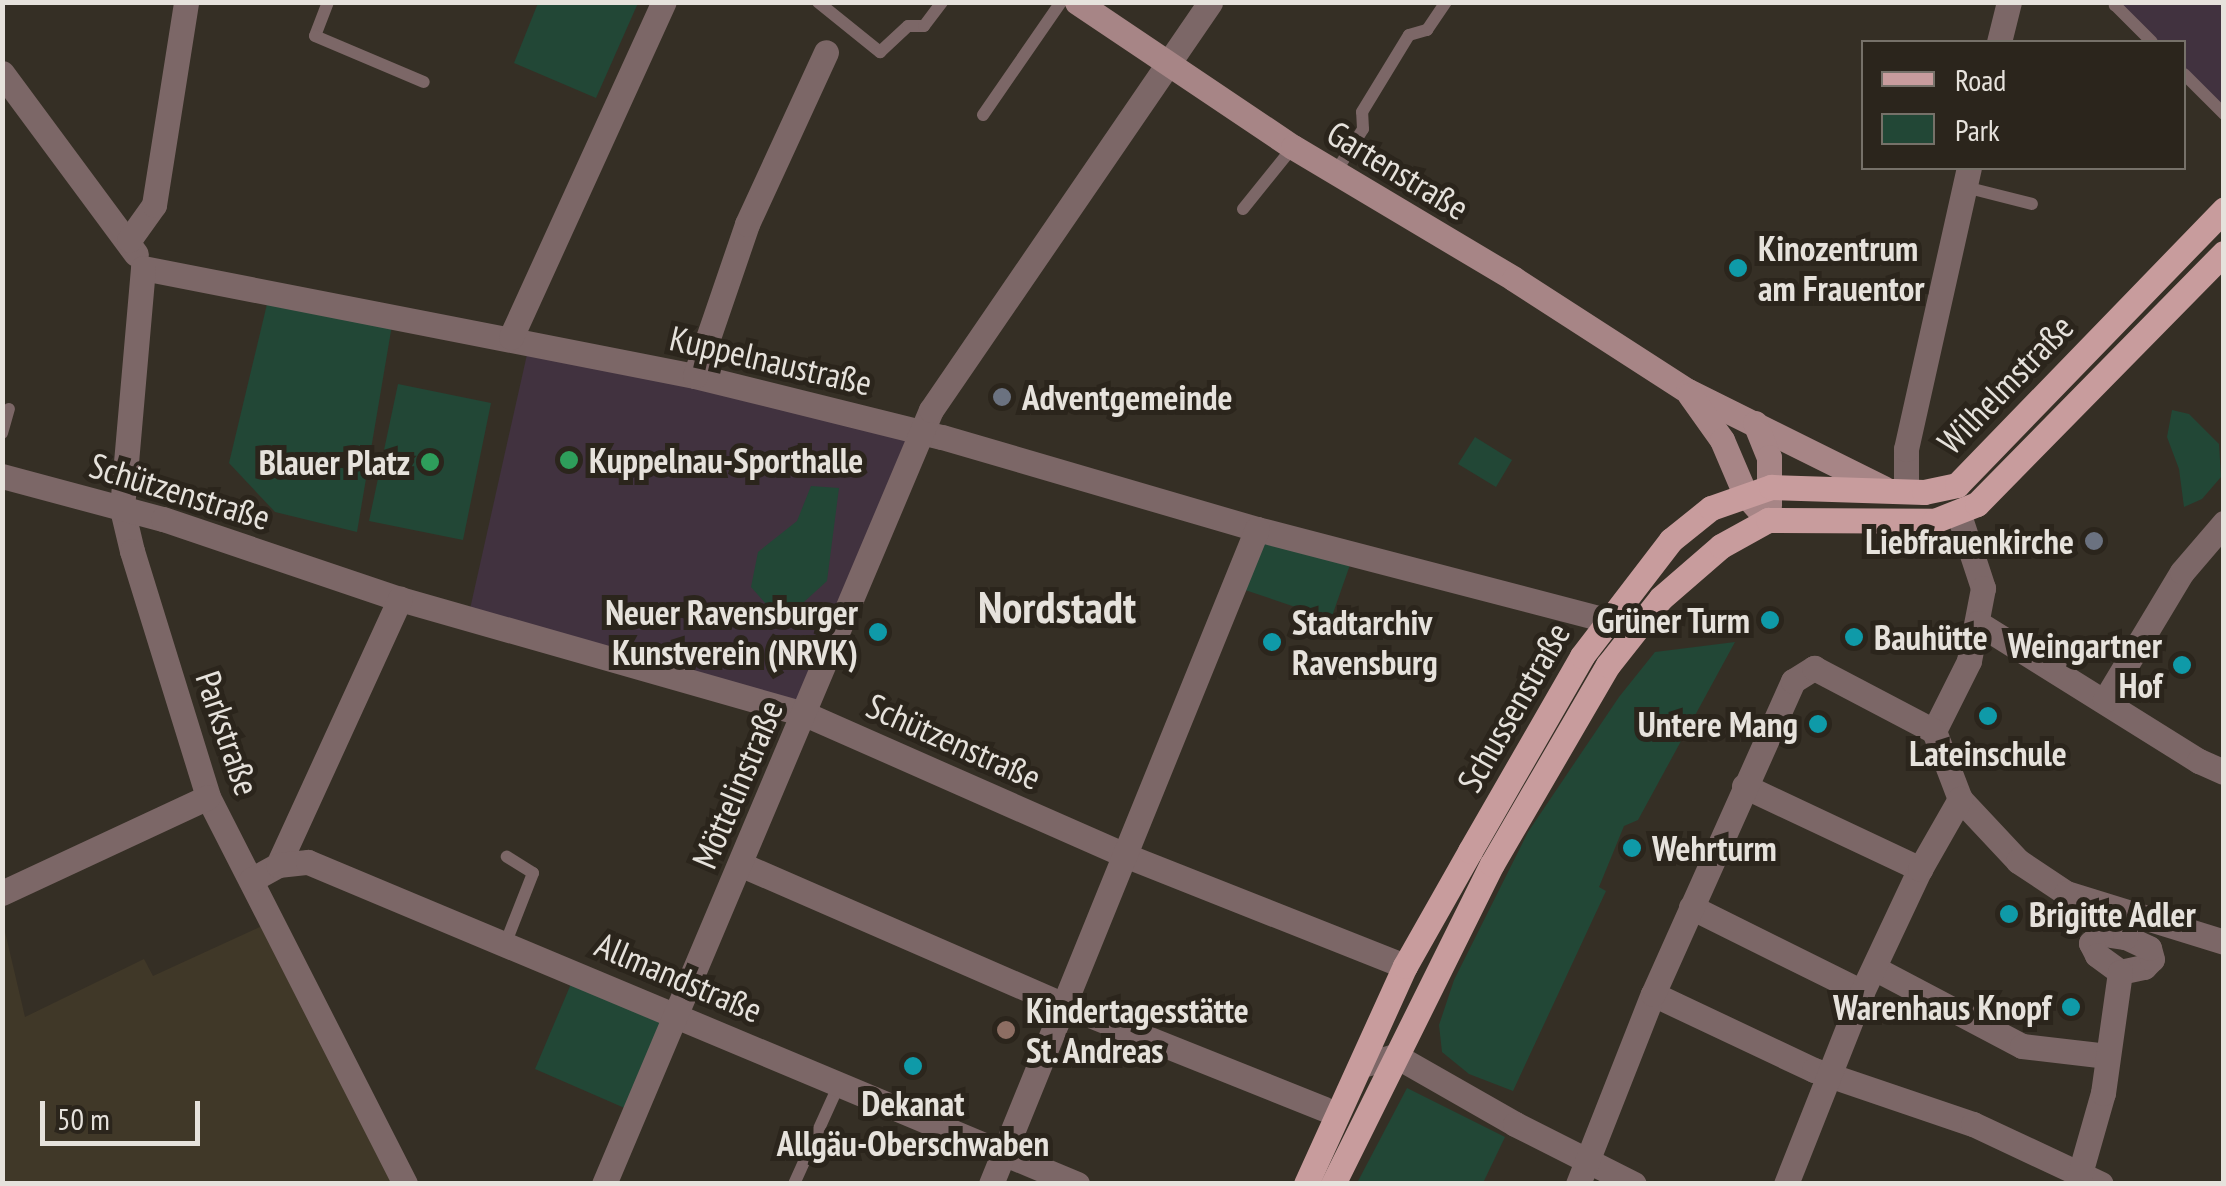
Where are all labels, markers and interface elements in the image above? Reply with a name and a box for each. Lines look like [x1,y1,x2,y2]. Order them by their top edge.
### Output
legend [1861,40,2186,170]
text: Road [1955,60,2006,99]
text: Park [1955,110,2000,149]
street label: Gartenstraße [1320,111,1476,229]
place label: Kinozentrum am Frauentor [1758,227,1925,309]
marker: Kinozentrum am Frauentor [1727,257,1749,279]
street label: Wilhelmstraße [1929,306,2081,462]
street label: Kuppelnaustraße [666,316,876,404]
place label: Adventgemeinde [1022,376,1233,418]
marker: Adventgemeinde [991,386,1013,408]
place label: Kuppelnau-Sporthalle [589,439,863,481]
place label: Blauer Platz [259,441,410,483]
street label: Schützenstraße [85,444,275,538]
marker: Kuppelnau-Sporthalle [558,449,580,471]
marker: Blauer Platz [419,451,441,473]
place label: Liebfrauenkirche [1865,520,2074,562]
marker: Liebfrauenkirche [2083,530,2105,552]
district label: Nordstadt [978,580,1136,634]
place label: Neuer Ravensburger Kunstverein (NRVK) [605,591,858,673]
place label: Grüner Turm [1596,599,1750,641]
place label: Stadtarchiv Ravensburg [1292,601,1438,683]
marker: Grüner Turm [1759,609,1781,631]
street label: Schussenstraße [1448,615,1578,799]
place label: Bauhütte [1874,616,1988,658]
marker: Neuer Ravensburger Kunstverein (NRVK) [867,621,889,643]
place label: Weingartner Hof [2008,624,2162,706]
marker: Bauhütte [1843,626,1865,648]
marker: Stadtarchiv Ravensburg [1261,631,1283,653]
marker: Weingartner Hof [2171,654,2193,676]
street label: Parkstraße [187,665,269,801]
street label: Schützenstraße [860,684,1048,798]
street label: Möttelinstraße [683,694,791,874]
place label: Untere Mang [1638,703,1798,745]
marker: Lateinschule [1977,705,1999,727]
marker: Untere Mang [1807,713,1829,735]
place label: Lateinschule [1909,732,2067,774]
place label: Wehrturm [1652,827,1777,869]
marker: Wehrturm [1621,837,1643,859]
place label: Brigitte Adler [2029,893,2197,935]
marker: Brigitte Adler [1998,903,2020,925]
street label: Allmandstraße [589,923,769,1031]
place label: Warenhaus Knopf [1833,986,2051,1028]
place label: Kindertagesstätte St. Andreas [1026,989,1249,1071]
marker: Warenhaus Knopf [2060,996,2082,1018]
marker: Kindertagesstätte St. Andreas [995,1019,1017,1041]
marker: Dekanat Allgäu-Oberschwaben [902,1055,924,1077]
scale bar [45,1081,205,1143]
place label: Dekanat Allgäu-Oberschwaben [777,1082,1049,1164]
text: 50 m [57,1099,110,1138]

